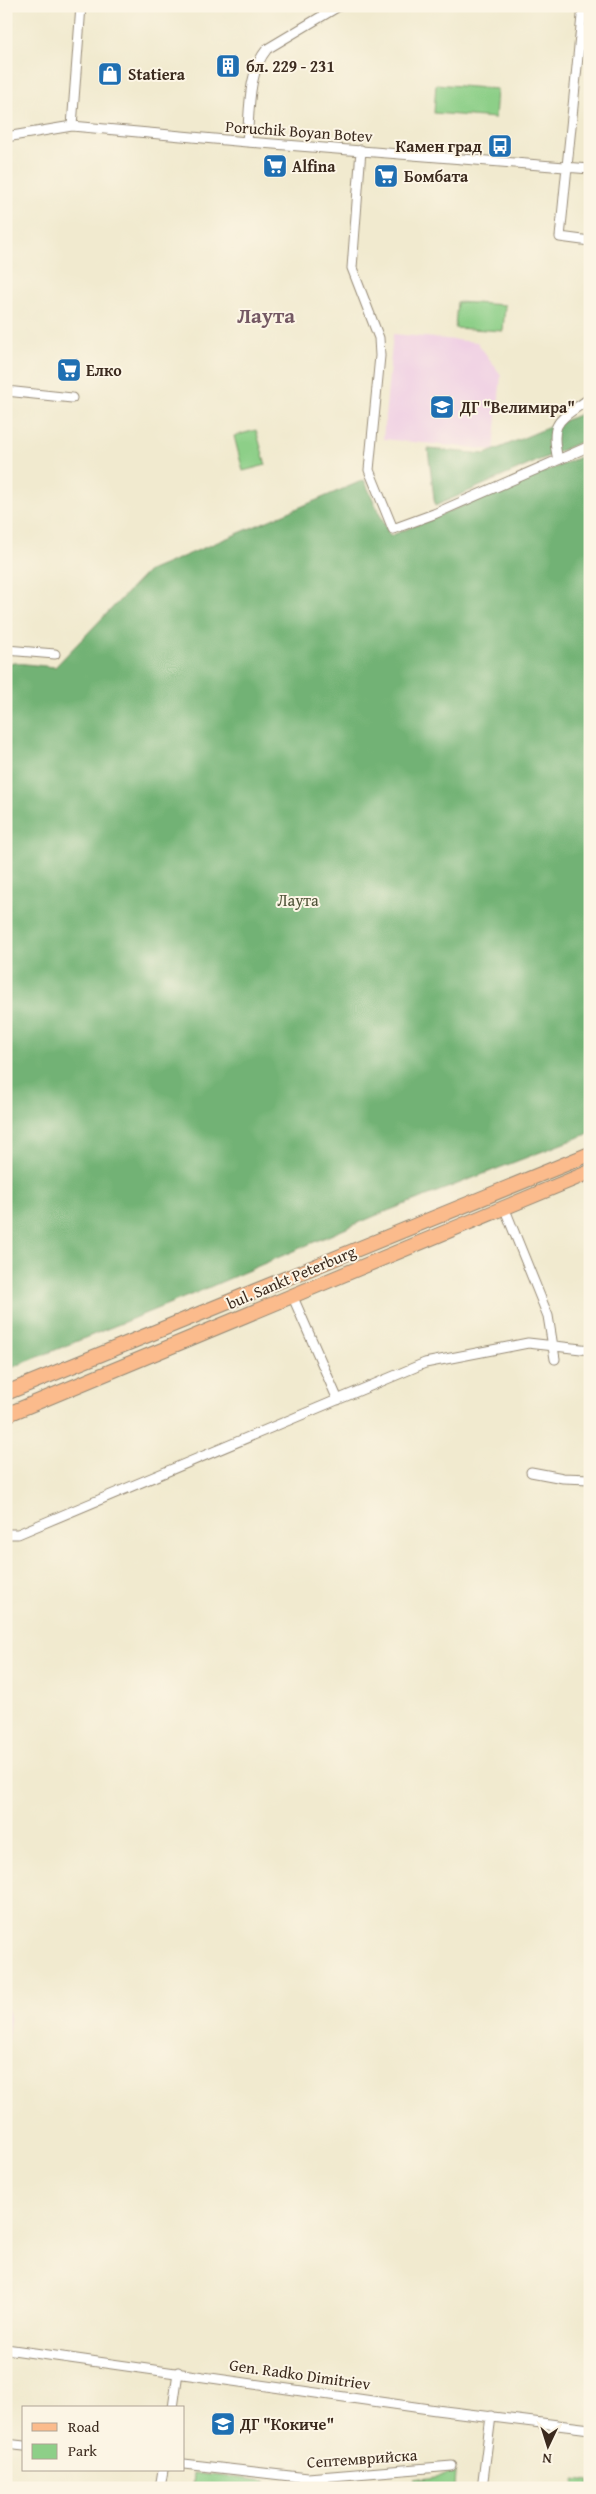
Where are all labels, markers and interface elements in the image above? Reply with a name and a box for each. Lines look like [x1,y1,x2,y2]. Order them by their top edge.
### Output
building icon: бл. 229 - 231 [215,53,241,79]
place label: бл. 229 - 231 [246,54,335,78]
shop icon: Statiera [97,61,123,87]
place label: Statiera [128,62,186,86]
street label: Poruchik Boyan Botev [225,114,373,148]
bus stop icon: Камен град [487,133,513,159]
place label: Камен град [396,134,482,158]
supermarket icon: Alfina [262,153,288,179]
place label: Alfina [292,154,336,178]
supermarket icon: Бомбата [373,163,399,189]
place label: Бомбата [404,164,469,188]
district label: Лаута [237,300,295,331]
supermarket icon: Елко [56,357,82,383]
place label: Елко [86,358,122,382]
school or university icon: ДГ "Велимира" [429,394,455,420]
place label: ДГ "Велимира" [459,395,575,419]
park label: Лаута [277,888,319,912]
street label: bul. Sankt Peterburg [223,1239,359,1315]
street label: Gen. Radko Dimitriev [228,2352,372,2396]
legend [22,2406,185,2472]
school or university icon: ДГ "Кокиче" [210,2411,236,2437]
place label: ДГ "Кокиче" [239,2412,334,2436]
text: Road [68,2416,99,2437]
north arrow [524,2422,574,2472]
text: Park [68,2440,97,2461]
street label: Септемврийска [306,2442,418,2474]
text: N [541,2449,552,2469]

